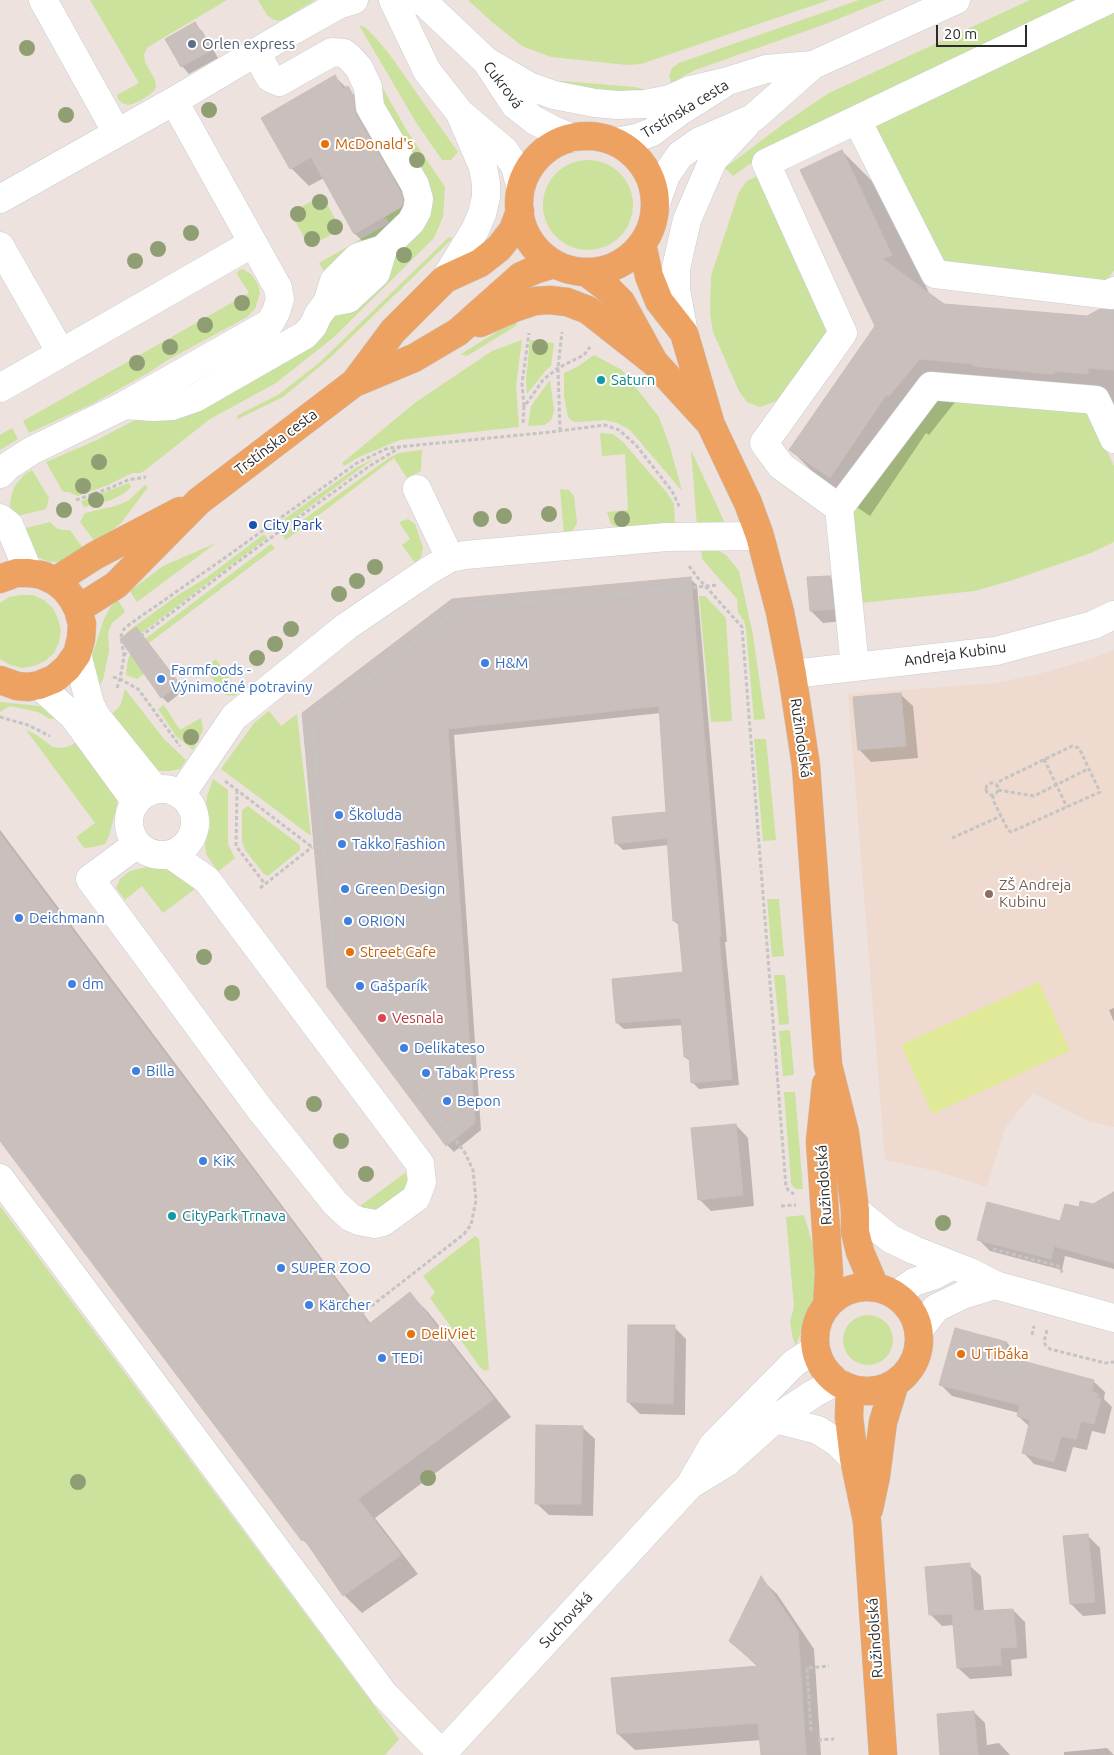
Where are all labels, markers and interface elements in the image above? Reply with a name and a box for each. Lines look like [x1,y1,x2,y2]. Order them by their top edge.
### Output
scale bar [939,15,1030,47]
text: 20 m [944,25,977,42]
place label: Orlen express [202,35,295,53]
marker: Orlen express [186,38,198,50]
street label: Cukrová [479,58,527,112]
street label: Trstínska cesta [638,76,732,142]
place label: McDonald's [335,135,413,153]
marker: McDonald's [319,138,331,150]
place label: Saturn [611,371,655,389]
marker: Saturn [595,374,607,386]
street label: Trstínska cesta [231,405,321,479]
place label: City Park [263,516,322,534]
marker: City Park [247,519,259,531]
street label: Andreja Kubinu [903,638,1007,670]
place label: H&M [495,654,528,672]
marker: H&M [479,657,491,669]
place label: Farmfoods - Výnimočné potraviny [171,661,312,696]
marker: Farmfoods - Výnimočné potraviny [155,673,167,685]
street label: Ružindolská [787,697,815,779]
place label: Školuda [349,806,402,824]
marker: Školuda [333,809,345,821]
place label: Takko Fashion [352,835,446,853]
marker: Takko Fashion [336,838,348,850]
place label: ZŠ Andreja Kubinu [999,876,1071,911]
place label: Green Design [355,880,445,898]
marker: Green Design [339,883,351,895]
marker: ZŠ Andreja Kubinu [983,888,995,900]
place label: Deichmann [29,909,105,927]
marker: Deichmann [13,912,25,924]
place label: ORION [358,912,405,930]
marker: ORION [342,915,354,927]
place label: Street Cafe [360,943,436,961]
marker: Street Cafe [344,946,356,958]
place label: dm [82,975,104,993]
place label: Gašparík [370,977,428,995]
marker: dm [66,978,78,990]
marker: Gašparík [354,980,366,992]
place label: Vesnala [392,1009,444,1027]
marker: Vesnala [376,1012,388,1024]
place label: Delikateso [414,1039,485,1057]
marker: Delikateso [398,1042,410,1054]
place label: Billa [146,1062,175,1080]
place label: Tabak Press [436,1064,515,1082]
marker: Billa [130,1065,142,1077]
marker: Tabak Press [420,1067,432,1079]
place label: Bepon [457,1092,501,1110]
marker: Bepon [441,1095,453,1107]
street label: Ružindolská [812,1144,836,1226]
place label: KiK [213,1152,235,1170]
marker: KiK [197,1155,209,1167]
place label: CityPark Trnava [182,1207,286,1225]
marker: CityPark Trnava [166,1210,178,1222]
place label: SUPER ZOO [291,1259,371,1277]
marker: SUPER ZOO [275,1262,287,1274]
place label: Kärcher [319,1296,371,1314]
marker: Kärcher [303,1299,315,1311]
place label: DeliViet [421,1325,475,1343]
marker: DeliViet [405,1328,417,1340]
place label: U Tibáka [971,1345,1029,1363]
marker: U Tibáka [955,1348,967,1360]
place label: TEDi [392,1349,423,1367]
marker: TEDi [376,1352,388,1364]
street label: Suchovská [536,1588,596,1652]
street label: Ružindolská [863,1597,887,1679]

